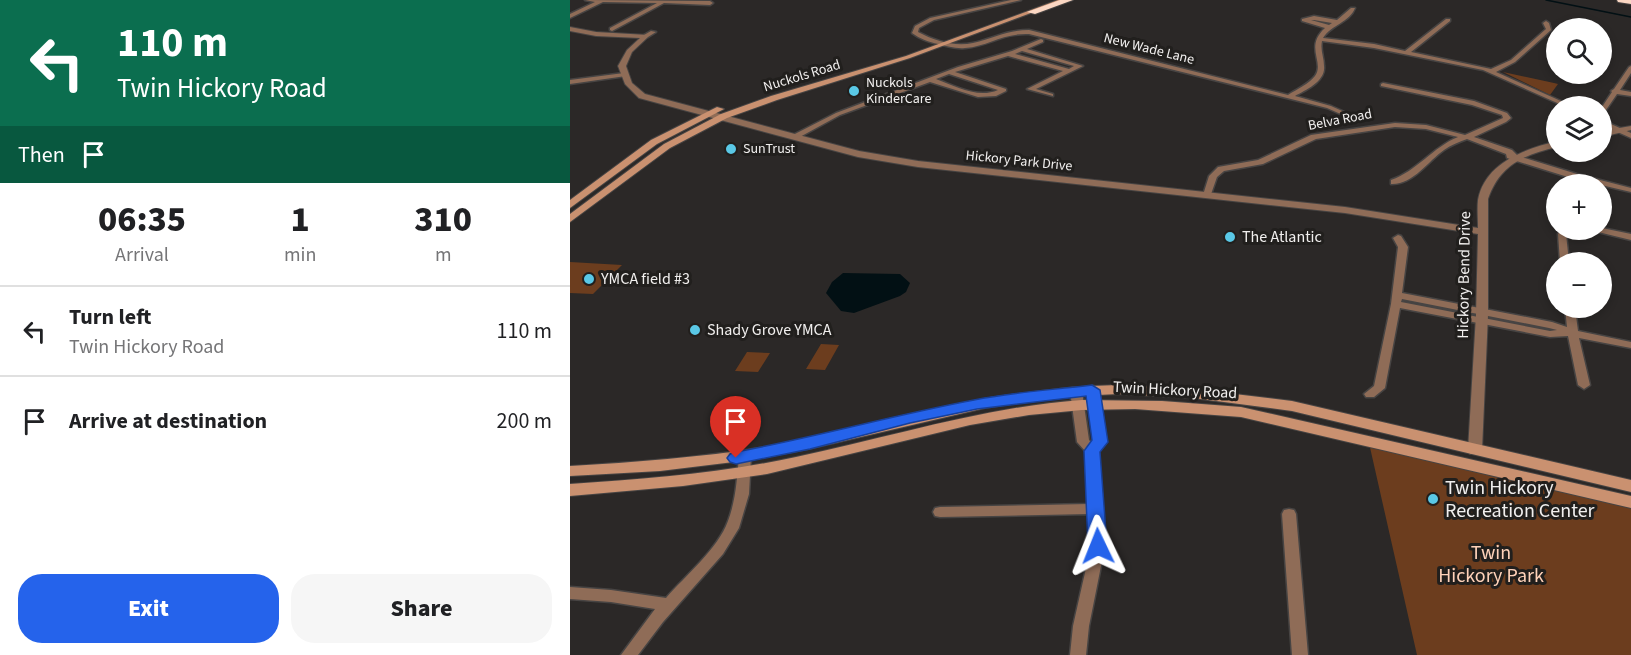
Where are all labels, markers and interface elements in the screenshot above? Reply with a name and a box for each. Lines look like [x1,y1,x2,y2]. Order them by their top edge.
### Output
text: 110 m [117,13,228,73]
map controls [1546,18,1612,318]
button: search [1546,18,1612,84]
icon: left [18,24,96,102]
street label: New Wade Lane [1102,28,1196,70]
street label: Nuckols Road [761,55,843,97]
text: Twin Hickory Road [117,69,327,108]
place label: Nuckols KinderCare [866,73,932,109]
marker: Nuckols KinderCare [847,84,861,98]
button: layers [1546,96,1612,162]
street label: Belva Road [1306,104,1374,136]
icon: arrive [77,138,110,171]
text: Then [18,139,65,171]
place label: SunTrust [743,139,795,159]
marker: SunTrust [724,142,738,156]
street label: Hickory Park Drive [965,145,1073,177]
button: + [1546,174,1612,240]
text: 06:35 [98,194,186,245]
text: 1 [291,194,310,245]
text: 310 [414,194,472,245]
street label: Hickory Bend Drive [1452,211,1476,339]
place label: The Atlantic [1242,226,1322,248]
marker: The Atlantic [1223,230,1237,244]
text: Arrival [115,241,169,269]
text: min [284,241,316,269]
text: m [435,241,451,269]
button: − [1546,252,1612,318]
place label: YMCA field #3 [600,268,690,290]
marker: YMCA field #3 [582,272,596,286]
text: Turn left [69,301,151,333]
icon: left [18,315,51,348]
text: 110 m [497,315,552,347]
place label: Shady Grove YMCA [707,319,832,341]
marker: Shady Grove YMCA [688,323,702,337]
text: Twin Hickory Road [69,333,224,361]
street label: Twin Hickory Road [1112,376,1238,404]
pin [710,396,761,458]
icon: arrive [18,405,51,438]
text: Arrive at destination [69,405,267,437]
text: 200 m [497,405,552,437]
icon: arrive [719,405,752,438]
place label: Twin Hickory Recreation Center [1445,474,1595,525]
marker: Twin Hickory Recreation Center [1426,492,1440,506]
position arrow [1066,514,1130,578]
park label: Twin Hickory Park [1438,539,1544,590]
button: Exit [18,574,279,643]
button: Share [291,574,552,643]

